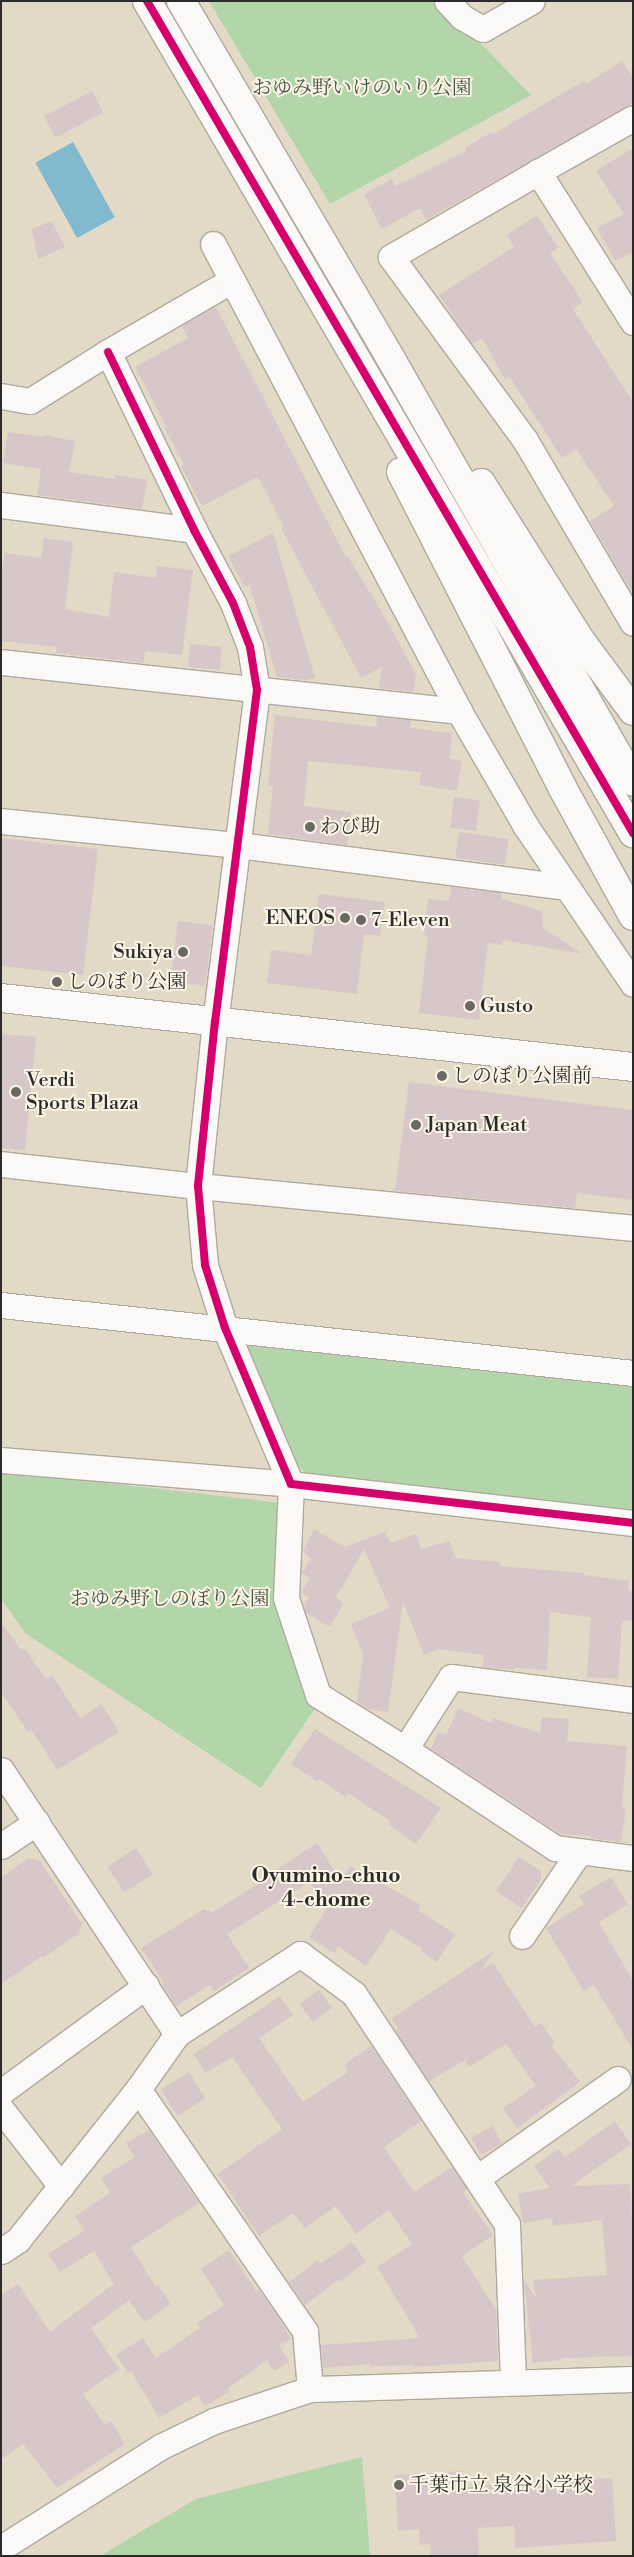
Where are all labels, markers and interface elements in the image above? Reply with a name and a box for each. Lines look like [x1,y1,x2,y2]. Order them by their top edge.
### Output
park label: おゆみ野いけのいり公園 [252,76,472,100]
place label: わび助 [320,815,380,839]
marker: わび助 [304,821,316,833]
place label: ENEOS [266,906,335,930]
place label: 7-Eleven [371,908,450,932]
marker: ENEOS [339,912,351,924]
marker: 7-Eleven [355,914,367,926]
place label: Sukiya [113,940,173,964]
marker: Sukiya [177,946,189,958]
place label: しのぼり公園 [67,970,187,994]
marker: しのぼり公園 [51,976,63,988]
place label: Gusto [480,994,533,1018]
marker: Gusto [464,1000,476,1012]
place label: しのぼり公園前 [452,1064,592,1088]
place label: Verdi Sports Plaza [26,1068,139,1115]
marker: しのぼり公園前 [436,1070,448,1082]
marker: Verdi Sports Plaza [10,1086,22,1098]
place label: Japan Meat [426,1113,527,1137]
marker: Japan Meat [410,1119,422,1131]
park label: おゆみ野しのぼり公園 [70,1587,270,1611]
district label: Oyumino-chuo 4-chome [251,1863,401,1913]
place label: 千葉市立 泉谷小学校 [409,2473,593,2497]
marker: 千葉市立 泉谷小学校 [393,2479,405,2491]

